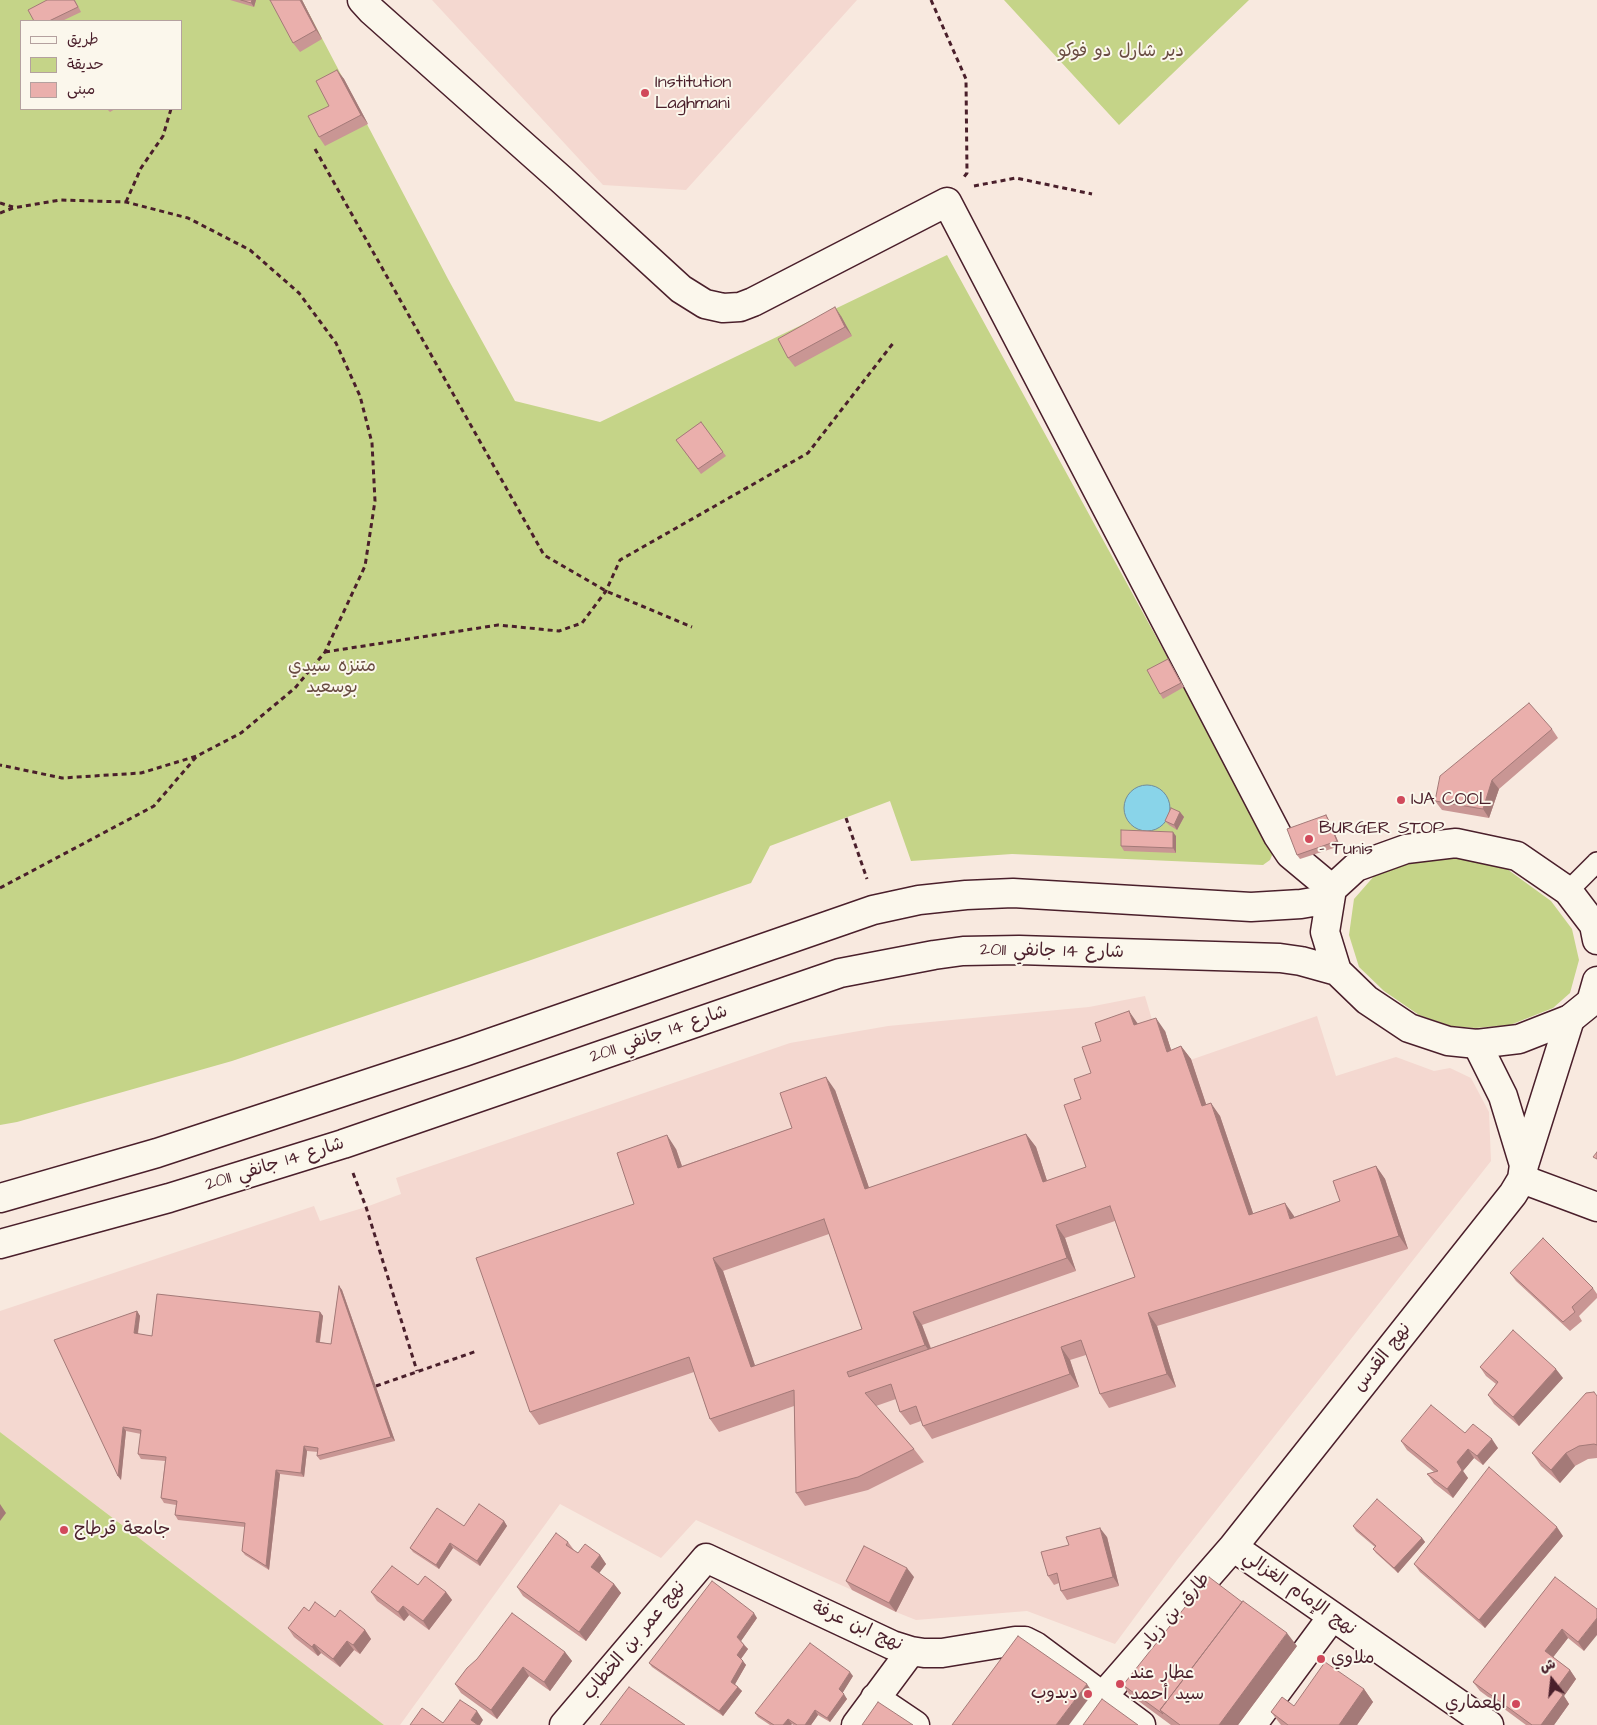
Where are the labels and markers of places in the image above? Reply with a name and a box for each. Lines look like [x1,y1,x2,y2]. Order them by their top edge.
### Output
place label: Institution Laghmani [655,72,731,115]
marker: Institution Laghmani [639,87,651,99]
place label: IJA COOL [1411,789,1491,811]
marker: IJA COOL [1395,794,1407,806]
place label: BURGER STOP - Tunis [1319,818,1444,861]
marker: BURGER STOP - Tunis [1303,833,1315,845]
place label: جامعة قرطاج [74,1519,170,1541]
marker: جامعة قرطاج [58,1524,70,1536]
place label: ملاوي [1331,1648,1374,1670]
marker: ملاوي [1315,1653,1327,1665]
place label: عطار عند سيد أحمد [1130,1663,1204,1706]
marker: عطار عند سيد أحمد [1114,1678,1126,1690]
place label: دبدوب [1031,1683,1078,1705]
marker: دبدوب [1082,1688,1094,1700]
place label: المعماري [1445,1693,1506,1715]
marker: المعماري [1510,1698,1522,1710]

